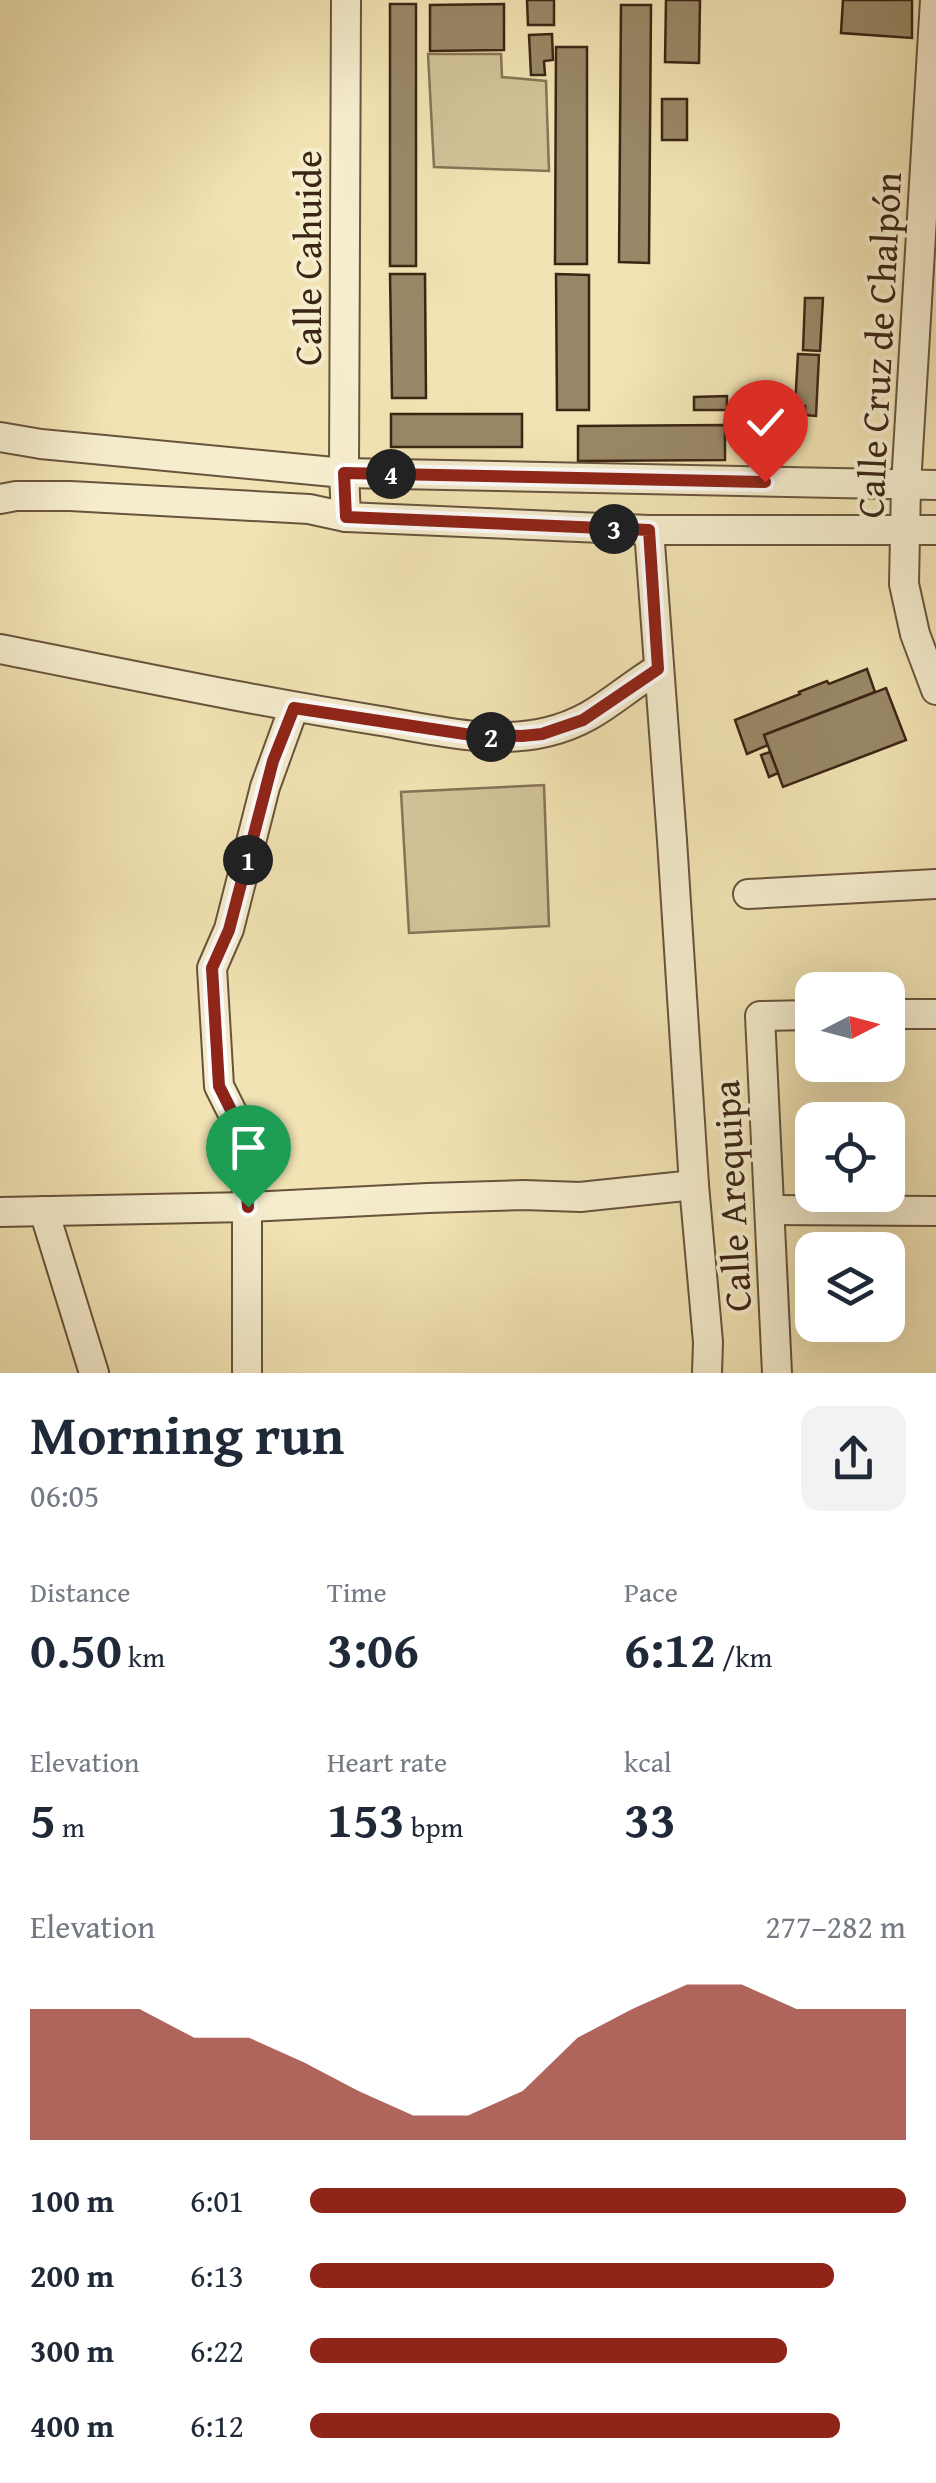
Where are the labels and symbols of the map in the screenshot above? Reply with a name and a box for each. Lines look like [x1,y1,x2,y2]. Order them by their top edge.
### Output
street label: Calle Cahuide [279,150,335,366]
street label: Calle Cruz de Chalpón [841,171,915,519]
pin [723,380,808,483]
pin: 4 [366,449,416,499]
pin: 3 [589,504,639,554]
pin: 2 [466,712,516,762]
pin: 1 [223,835,273,885]
north arrow [795,972,905,1082]
street label: Calle Arequipa [697,1079,765,1313]
pin [206,1105,291,1208]

